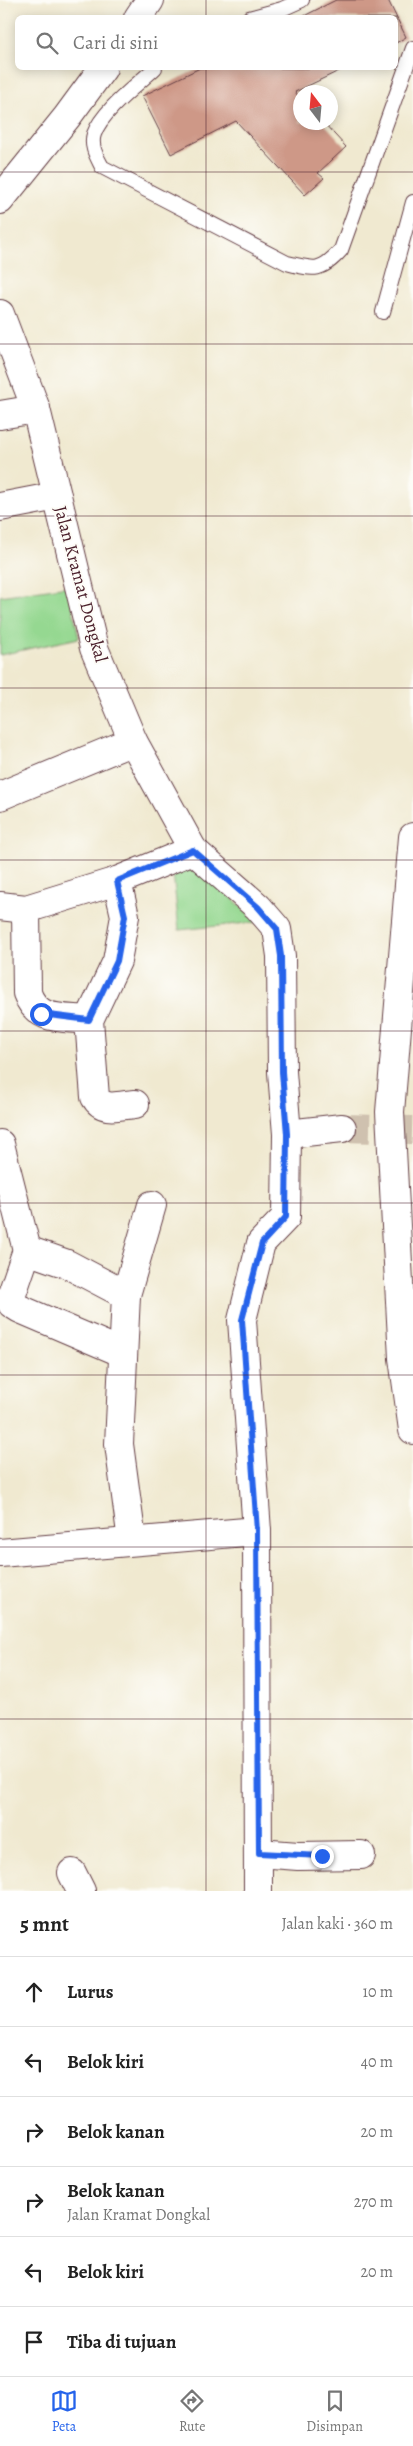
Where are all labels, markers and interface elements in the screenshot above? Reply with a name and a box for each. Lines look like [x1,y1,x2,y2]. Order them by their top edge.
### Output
search box [15,15,398,70]
icon: search [33,29,61,57]
text: Cari di sini [73,30,158,56]
north arrow [293,85,338,130]
street label: Jalan Kramat Dongkal [49,503,114,665]
route start [30,1003,53,1026]
route end [311,1845,334,1868]
text: 5 mnt [20,1910,69,1938]
text: Jalan kaki · 360 m [281,1913,393,1935]
icon: ahead [20,1978,48,2006]
text: Lurus [67,1979,113,2005]
text: 10 m [363,1981,393,2003]
icon: left [20,2048,48,2076]
text: Belok kiri [67,2049,144,2075]
text: 40 m [361,2051,393,2073]
icon: right [20,2118,48,2146]
text: Belok kanan [67,2119,165,2145]
text: 20 m [360,2121,393,2143]
text: Belok kanan [67,2178,165,2204]
icon: right [20,2188,48,2216]
text: 270 m [354,2191,393,2213]
text: Jalan Kramat Dongkal [67,2204,210,2226]
icon: left [20,2258,48,2286]
text: Belok kiri [67,2259,144,2285]
text: 20 m [360,2261,393,2283]
icon: arrive [20,2328,48,2356]
text: Tiba di tujuan [67,2329,176,2355]
tab: Peta [50,2387,78,2436]
tab: Rute [178,2387,206,2436]
tab: Disimpan [306,2387,363,2436]

